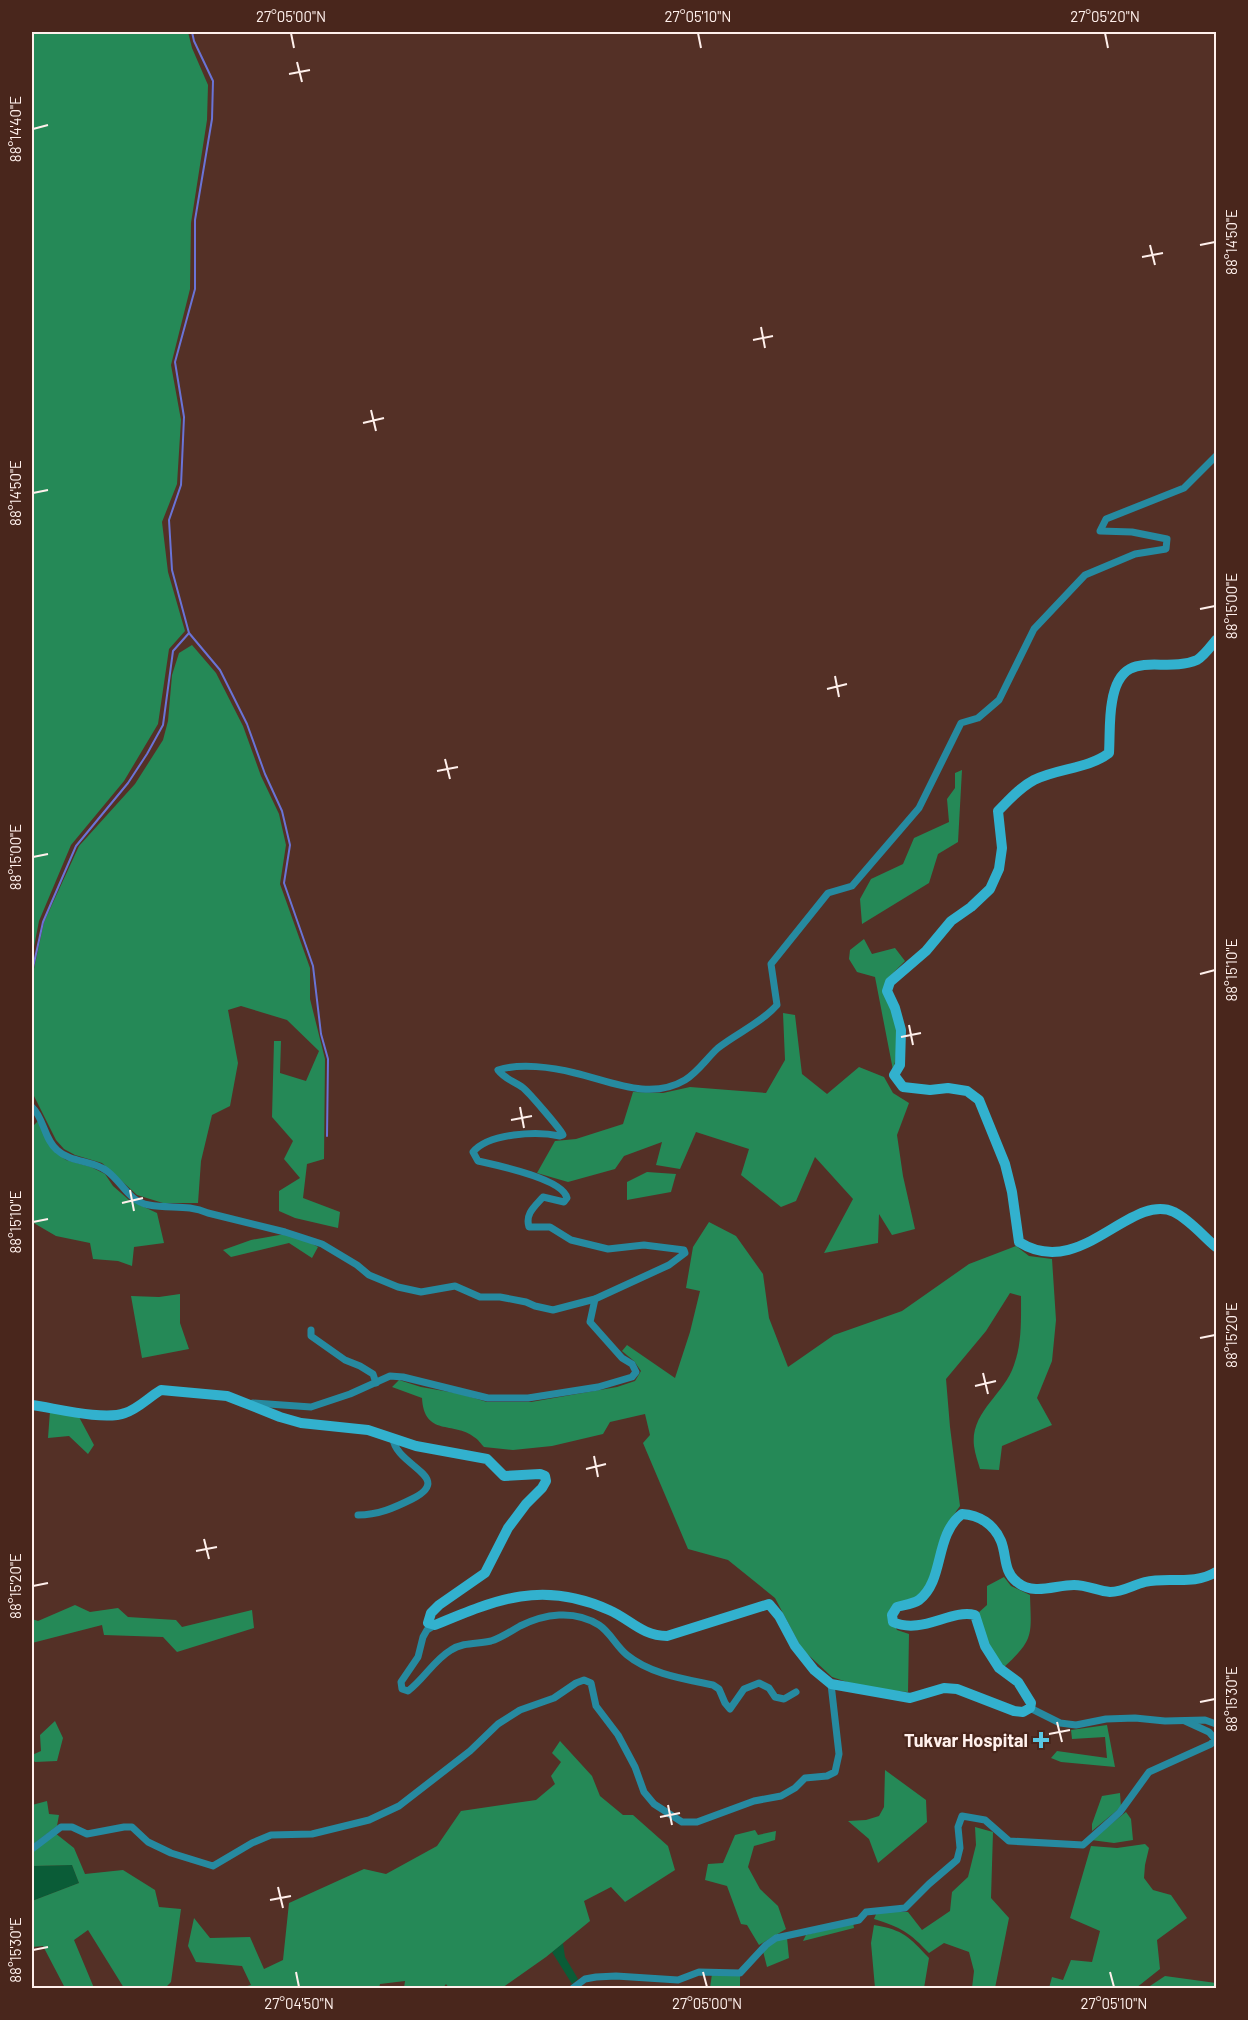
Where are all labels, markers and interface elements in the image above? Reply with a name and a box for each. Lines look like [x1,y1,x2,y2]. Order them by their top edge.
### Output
text: 27°05'00"N [256,7,326,25]
text: 27°05'10"N [665,7,731,25]
text: 27°05'20"N [1070,7,1140,25]
text: 88°14'40"E [6,96,24,162]
text: 88°14'50"E [1222,209,1240,275]
text: 88°14'50"E [6,460,24,526]
text: 88°15'00"E [1222,573,1240,639]
text: 88°15'00"E [6,824,24,890]
text: 88°15'10"E [1222,938,1240,1002]
text: 88°15'10"E [6,1190,24,1254]
text: 88°15'20"E [1222,1302,1240,1368]
text: 88°15'20"E [6,1553,24,1619]
text: 88°15'30"E [1222,1666,1240,1732]
place label: Tukvar Hospital [904,1729,1028,1751]
marker: Tukvar Hospital [1032,1731,1050,1749]
text: 88°15'30"E [6,1917,24,1983]
text: 27°04'50"N [264,1994,334,2012]
text: 27°05'00"N [672,1994,742,2012]
text: 27°05'10"N [1081,1994,1147,2012]

